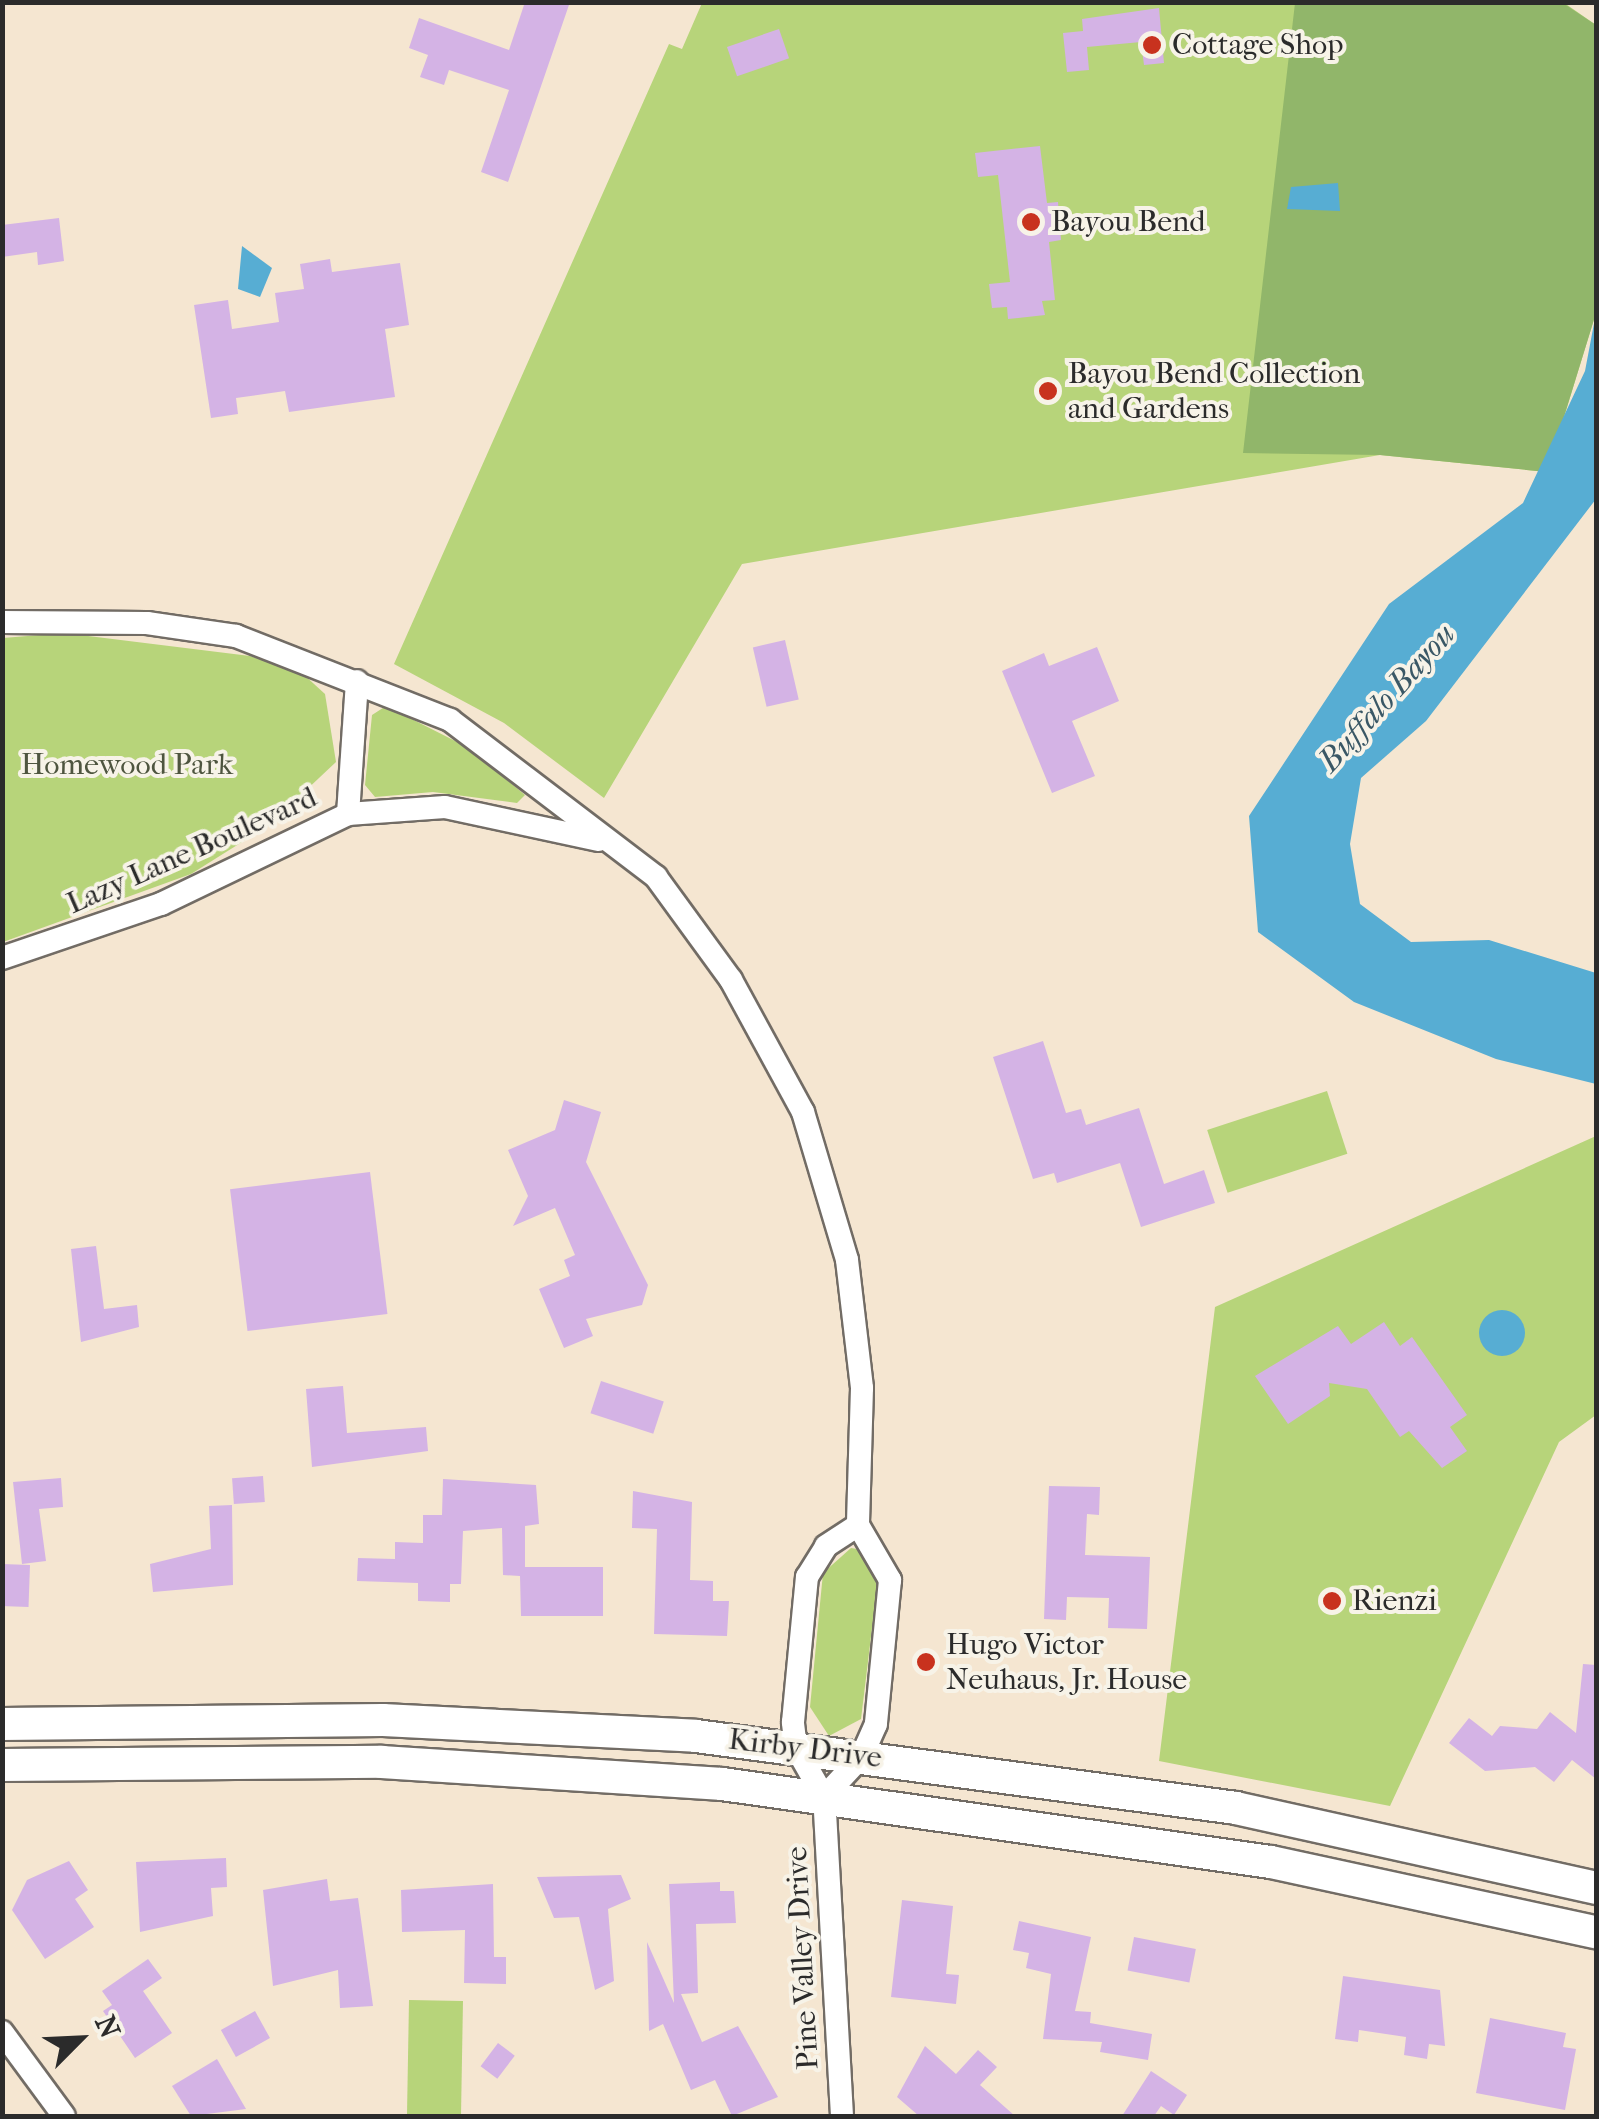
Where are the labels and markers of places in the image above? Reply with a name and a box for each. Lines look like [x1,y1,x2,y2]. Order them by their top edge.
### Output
place label: Cottage Shop [1172,27,1344,63]
marker: Cottage Shop [1141,34,1163,56]
place label: Bayou Bend [1051,204,1206,240]
marker: Bayou Bend [1020,211,1042,233]
place label: Bayou Bend Collection and Gardens [1068,356,1360,426]
marker: Bayou Bend Collection and Gardens [1037,380,1059,402]
place label: Rienzi [1352,1583,1437,1619]
marker: Rienzi [1321,1590,1343,1612]
place label: Hugo Victor Neuhaus, Jr. House [946,1627,1187,1698]
marker: Hugo Victor Neuhaus, Jr. House [915,1651,937,1673]

